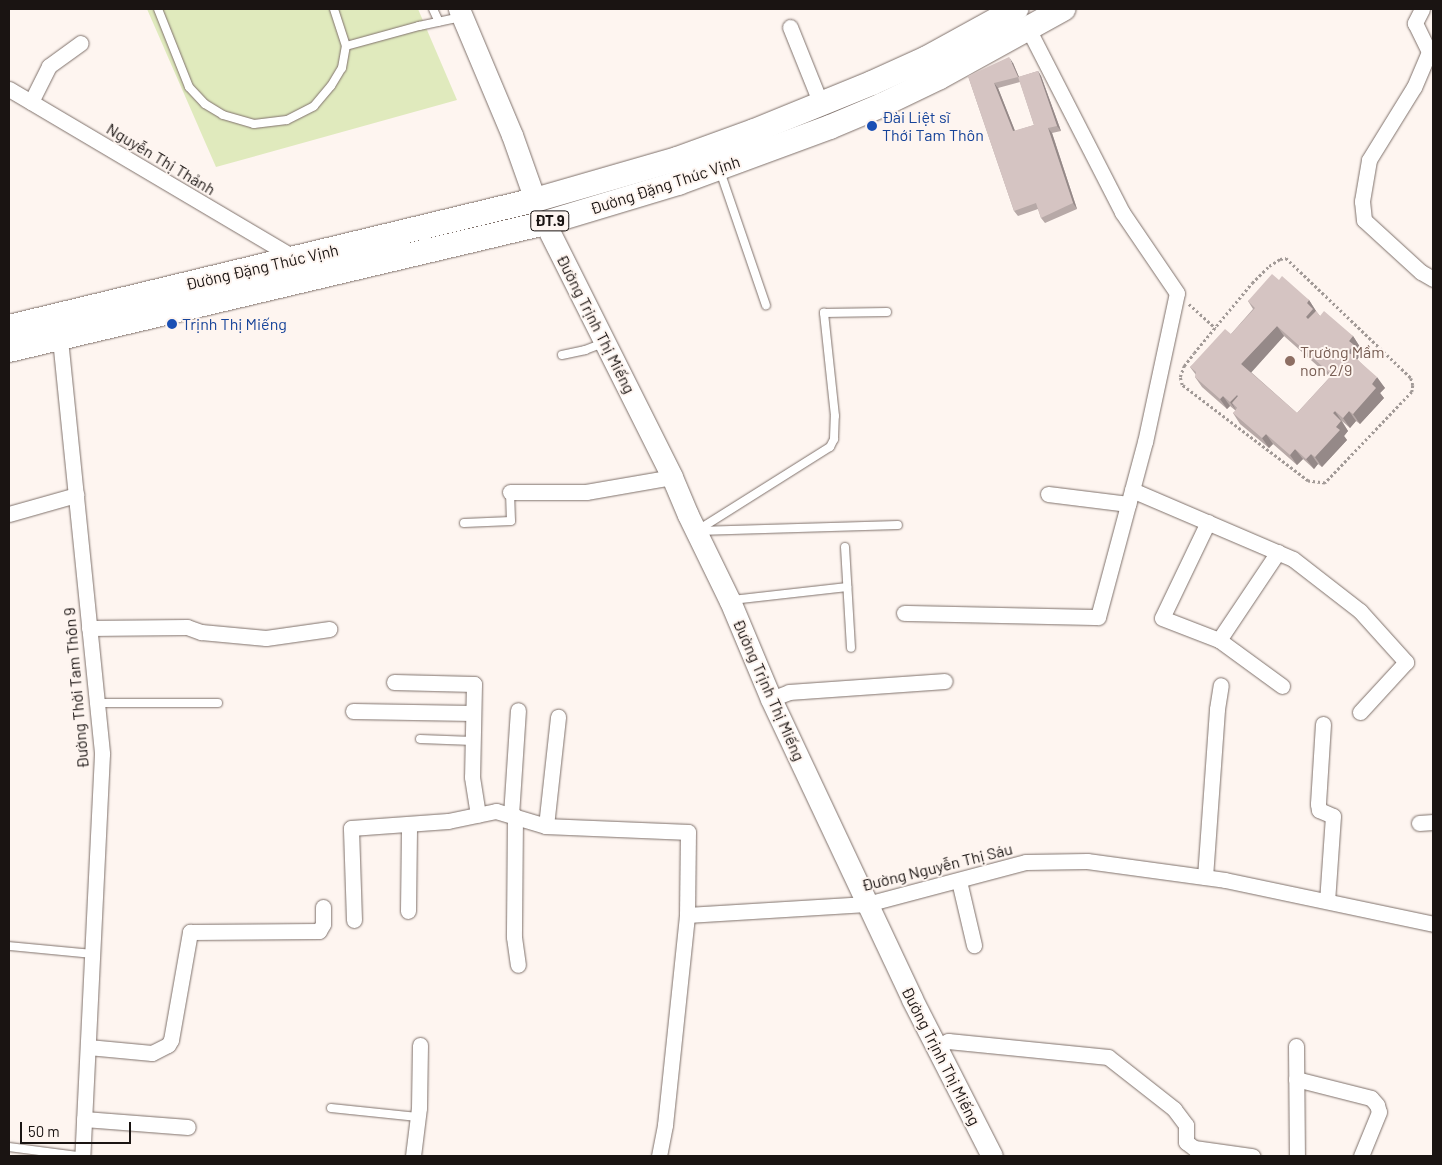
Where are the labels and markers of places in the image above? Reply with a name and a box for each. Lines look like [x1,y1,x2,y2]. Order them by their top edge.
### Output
place label: Đài Liệt sĩ Thới Tam Thôn [882,107,984,145]
marker: Đài Liệt sĩ Thới Tam Thôn [866,120,878,132]
place label: Trịnh Thị Miếng [182,314,287,334]
marker: Trịnh Thị Miếng [166,318,178,330]
place label: Trường Mầm non 2/9 [1300,342,1384,380]
marker: Trường Mầm non 2/9 [1284,355,1296,367]

